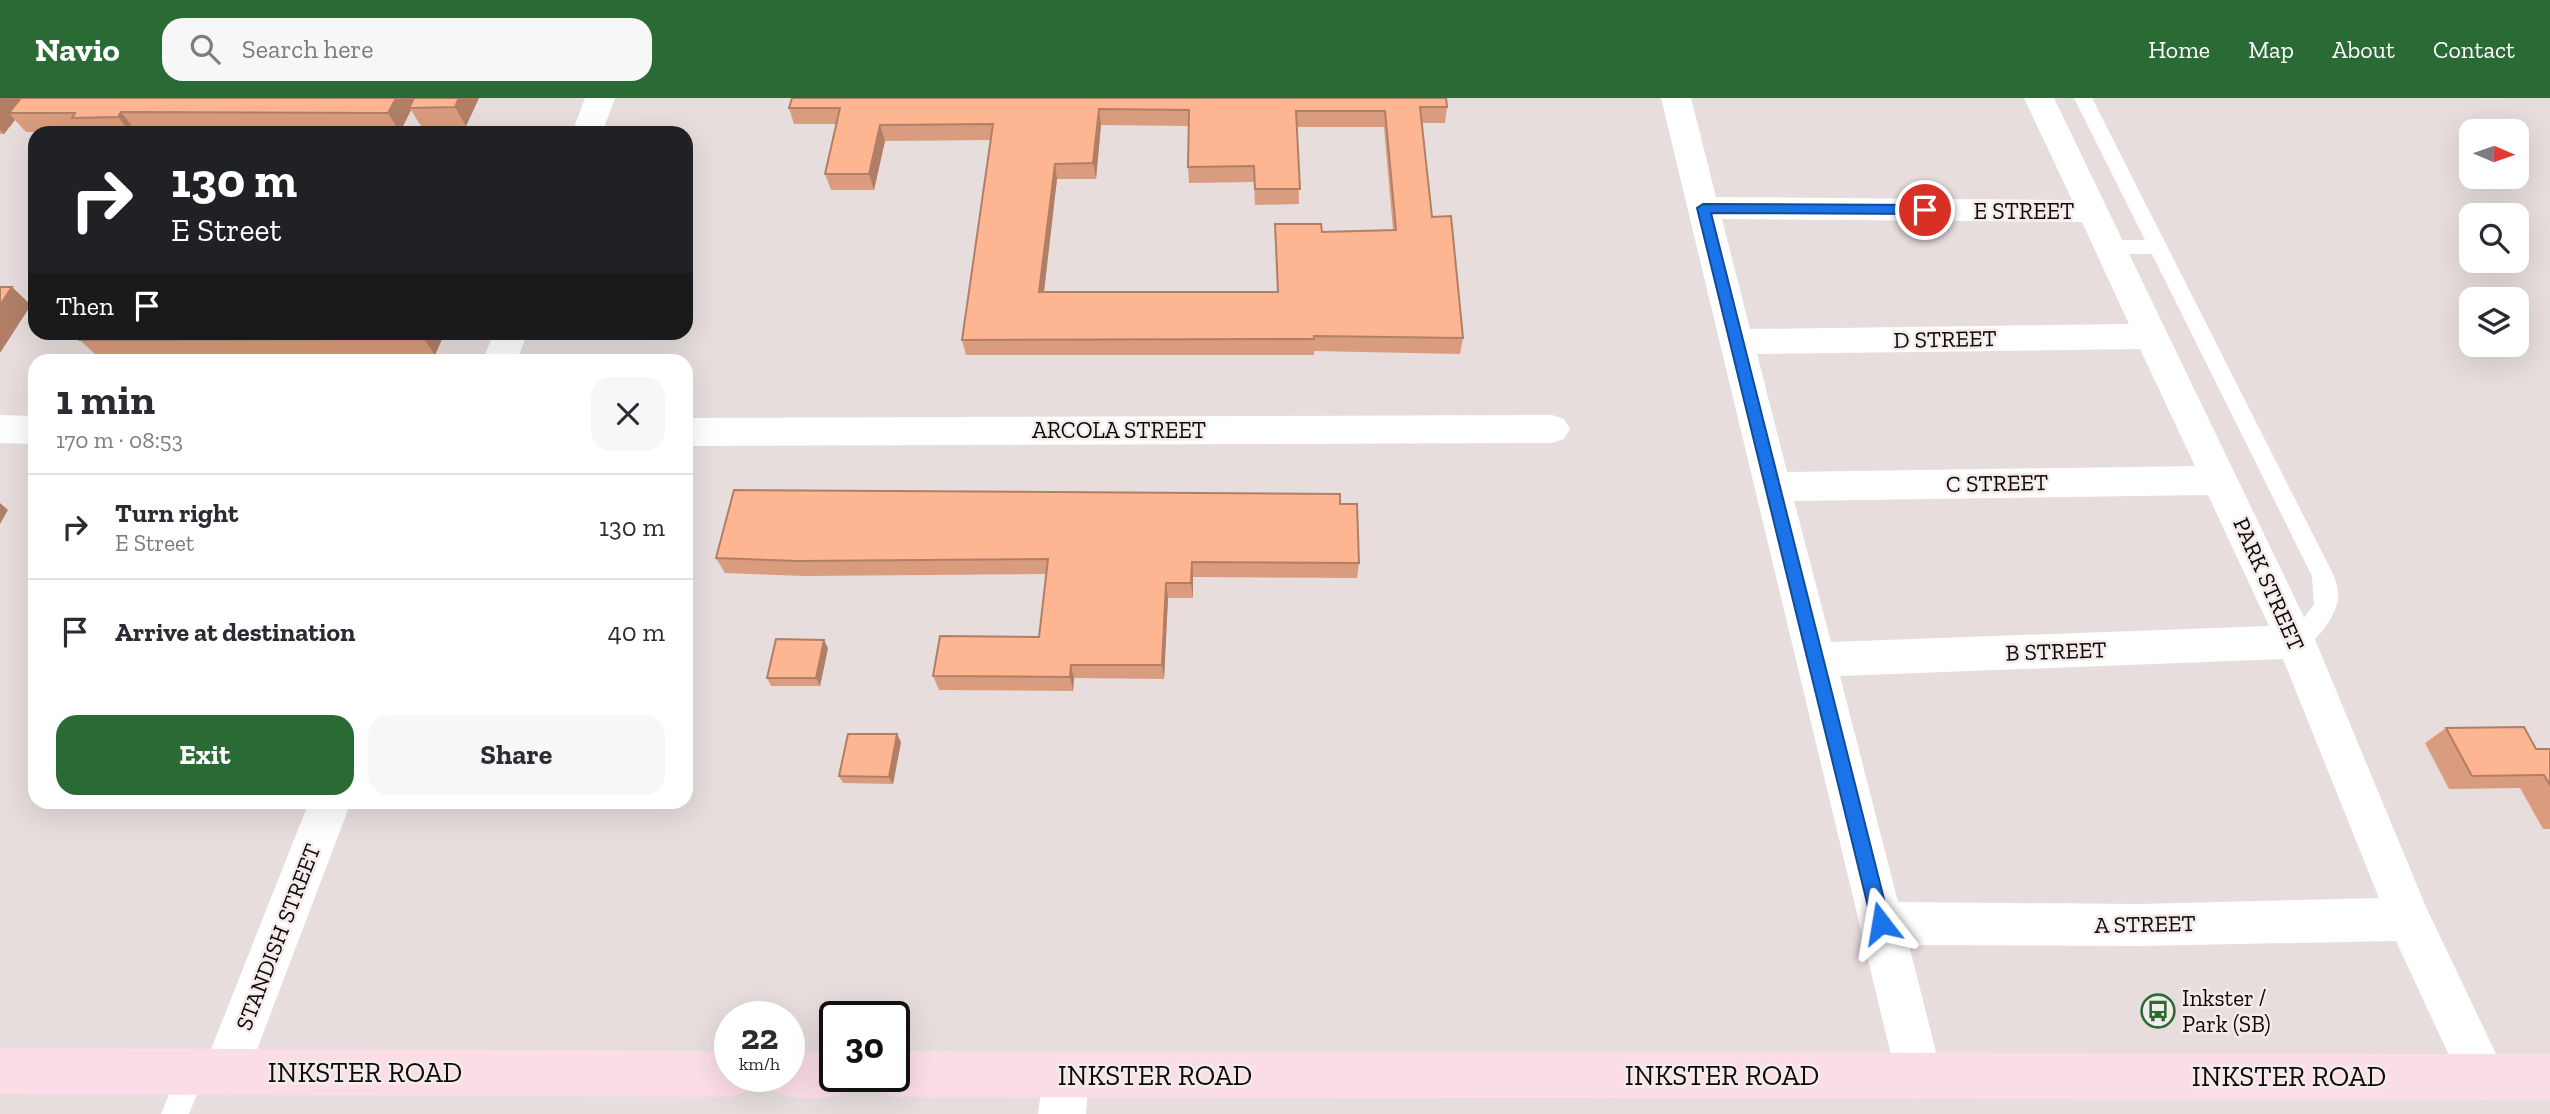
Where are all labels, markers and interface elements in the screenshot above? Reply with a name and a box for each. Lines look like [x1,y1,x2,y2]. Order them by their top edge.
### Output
search box [162,18,652,81]
text: Navio [35,30,120,69]
icon: search [186,30,224,68]
text: Search here [242,33,374,65]
text: Home [2148,35,2210,64]
text: Map [2248,35,2294,64]
text: About [2332,35,2395,64]
text: Contact [2433,35,2515,64]
north arrow [2459,119,2529,189]
map controls [2459,119,2529,357]
text: 130 m [171,151,297,210]
icon: right [56,154,147,245]
pin [1895,180,1955,240]
icon: arrive [1906,191,1944,229]
street label: E STREET [1974,197,2074,225]
button: search [2459,203,2529,273]
text: E Street [171,211,281,249]
icon: arrive [128,287,166,325]
button: layers [2459,287,2529,357]
text: Then [56,290,114,322]
street label: D STREET [1893,324,1997,354]
text: 1 min [56,374,155,425]
button: close [591,377,665,451]
street label: ARCOLA STREET [1032,416,1206,444]
text: 170 m · 08:53 [56,426,183,454]
street label: C STREET [1946,468,2048,498]
text: Turn right [115,497,238,529]
icon: right [56,508,94,546]
text: 130 m [599,511,665,543]
street label: PARK STREET [2227,513,2311,655]
text: E Street [115,529,194,557]
icon: arrive [56,613,94,651]
text: Arrive at destination [115,616,355,648]
text: 40 m [608,616,665,648]
street label: B STREET [2005,635,2107,667]
button: Exit [56,715,354,795]
button: Share [368,715,665,795]
street label: STANDISH STREET [230,840,326,1034]
position arrow [1844,886,1918,960]
street label: A STREET [2094,909,2196,939]
place label: Inkster / Park (SB) [2182,984,2271,1038]
bus stop icon: Inkster / Park (SB) [2139,992,2177,1030]
speed limit sign: 30 [819,1001,910,1092]
text: 22 [741,1016,778,1058]
text: km/h [739,1053,780,1075]
street label: INKSTER ROAD [268,1056,462,1089]
street label: INKSTER ROAD [1058,1059,1252,1092]
street label: INKSTER ROAD [1625,1059,1819,1092]
street label: INKSTER ROAD [2192,1060,2386,1093]

